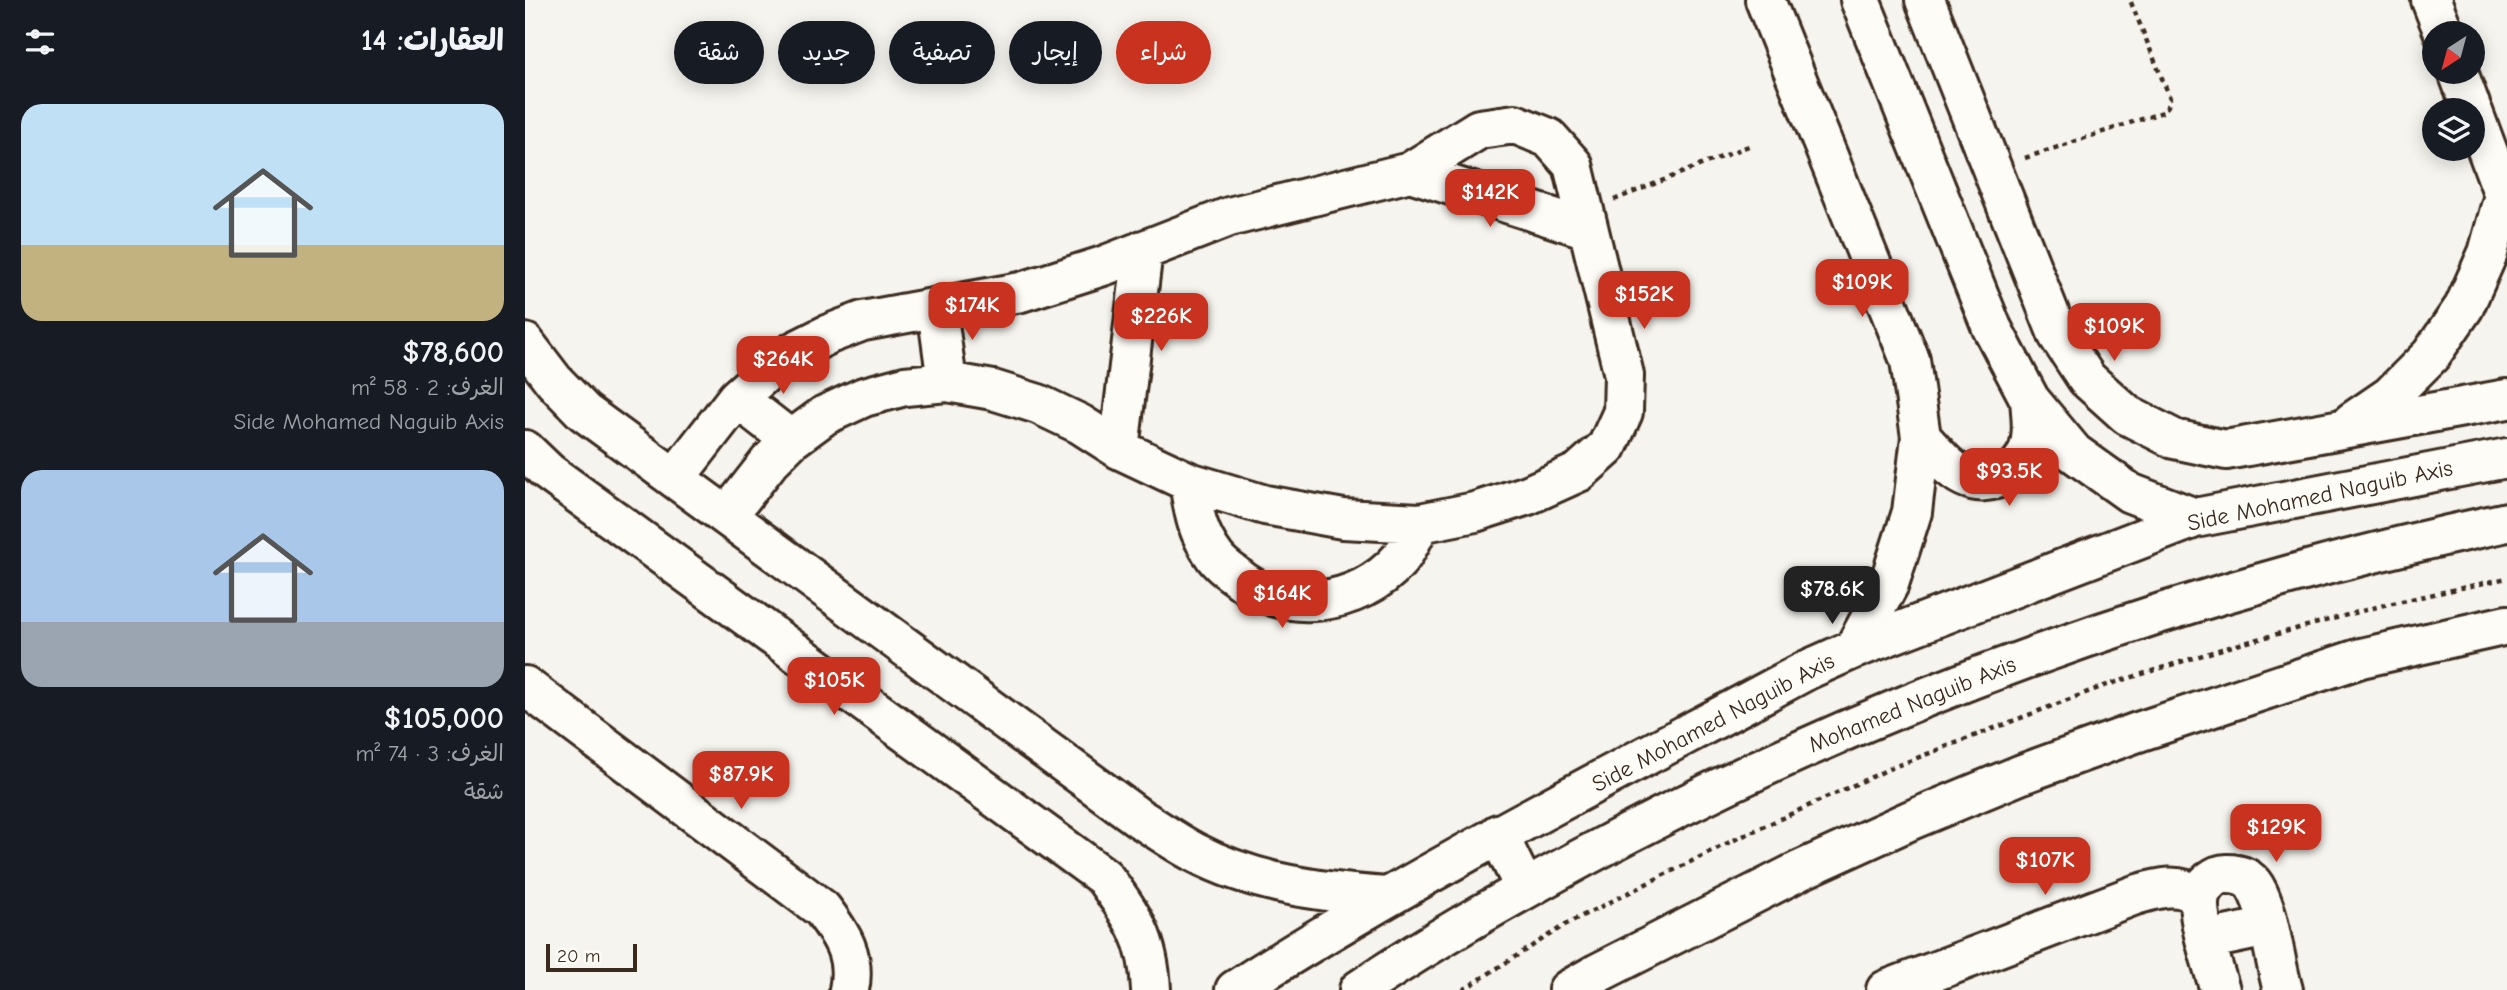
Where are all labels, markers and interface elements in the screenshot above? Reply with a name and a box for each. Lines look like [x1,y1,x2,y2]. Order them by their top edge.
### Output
chip: شقة [674,21,764,84]
chip: جديد [778,21,875,84]
chip: تصفية [889,21,995,84]
chip: إيجار [1009,21,1102,84]
chip: شراء [1116,21,1211,84]
north arrow [2422,21,2485,84]
map controls [2422,21,2485,161]
icon: filters [21,23,59,61]
text: العقارات: 14 [361,23,504,58]
button: layers [2422,98,2485,161]
icon: home [200,150,326,276]
pin: $142K [1441,170,1539,229]
text: $142K [1461,178,1519,205]
pin: $109K [1813,260,1911,319]
text: $109K [1831,268,1893,295]
pin: $152K [1595,272,1693,331]
text: $152K [1614,280,1674,307]
pin: $174K [923,282,1021,342]
text: $174K [944,291,1000,318]
pin: $226K [1112,294,1210,353]
text: $226K [1130,302,1192,329]
pin: $109K [2065,304,2163,363]
text: $109K [2083,312,2145,339]
text: $78,600 [402,335,504,370]
pin: $264K [734,336,832,396]
text: $264K [752,345,814,372]
text: الغرف: 2 · 58 m² [351,374,504,401]
text: Side Mohamed Naguib Axis [233,408,504,435]
pin: $93.5K [1952,448,2066,508]
street label: Side Mohamed Naguib Axis [2185,454,2455,537]
text: $93.5K [1976,457,2042,484]
icon: home [200,515,326,641]
pin: $78.6K [1775,566,1889,626]
pin: $164K [1233,570,1331,630]
text: $78.6K [1800,575,1864,602]
text: $164K [1253,579,1311,606]
street label: Side Mohamed Naguib Axis [1587,647,1839,798]
street label: Mohamed Naguib Axis [1805,651,2020,758]
pin: $105K [785,658,883,717]
text: $105K [803,666,865,693]
text: $105,000 [384,701,504,736]
text: الغرف: 3 · 74 m² [355,740,504,767]
pin: $87.9K [684,752,798,811]
text: $87.9K [708,760,774,787]
text: شقة [464,778,504,805]
pin: $129K [2227,804,2325,864]
text: $129K [2246,813,2306,840]
pin: $107K [1996,838,2094,897]
text: $107K [2015,846,2075,873]
scale bar [546,941,637,973]
text: 20 m [557,945,601,967]

